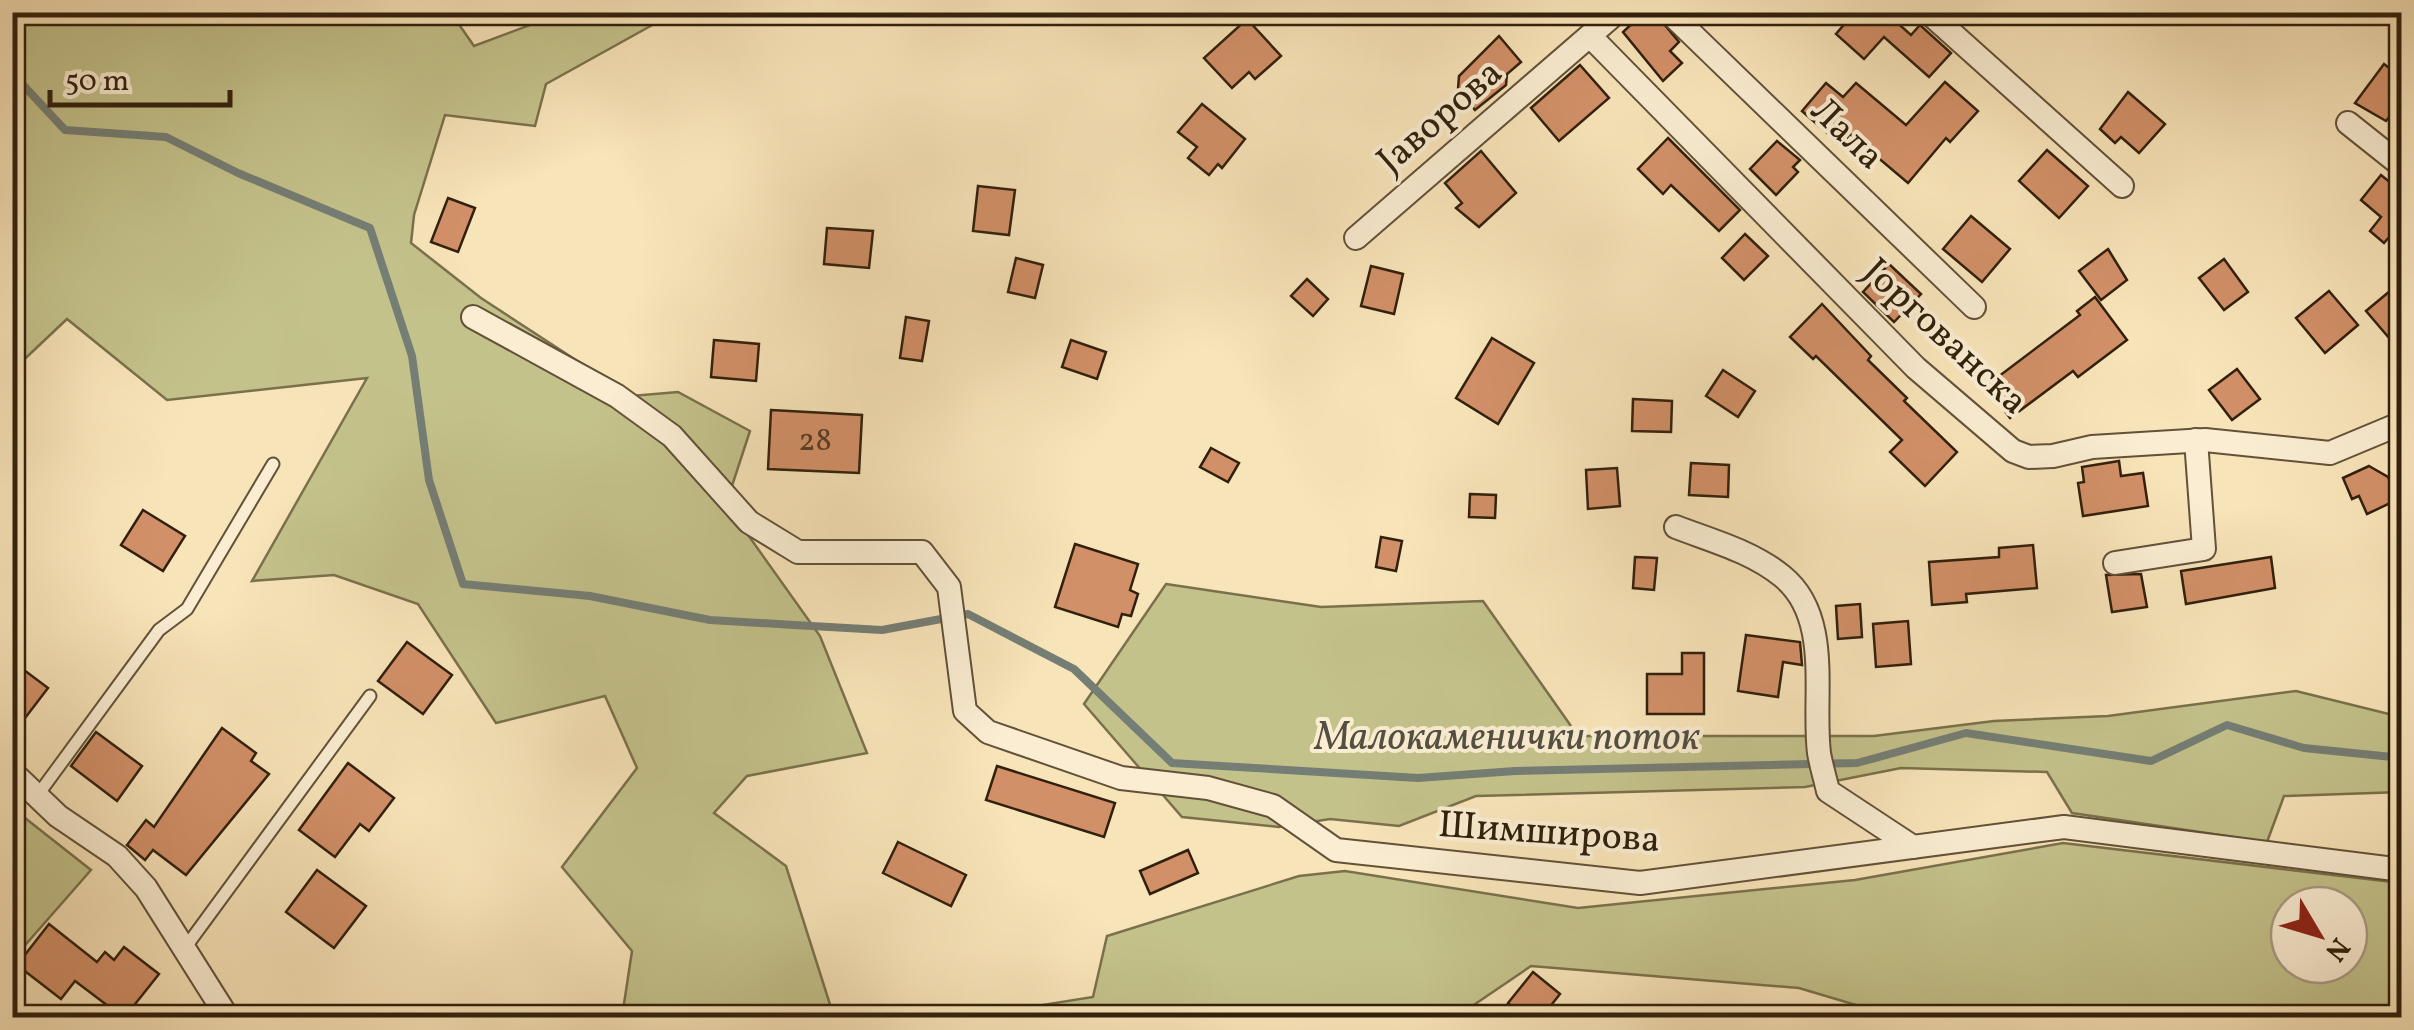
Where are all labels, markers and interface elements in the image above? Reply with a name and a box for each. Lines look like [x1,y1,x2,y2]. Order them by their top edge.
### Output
scale bar [50,45,230,107]
street label: Јаворова [1367,48,1515,188]
text: 50 m [65,61,129,103]
street label: Лала [1797,87,1895,183]
street label: Јоргованска [1850,248,2038,428]
house number: 28 [798,420,832,464]
water label: Малокаменички поток [1313,711,1700,767]
street label: Шимширова [1436,800,1662,868]
north arrow [2269,885,2369,985]
text: N [2315,929,2358,969]

